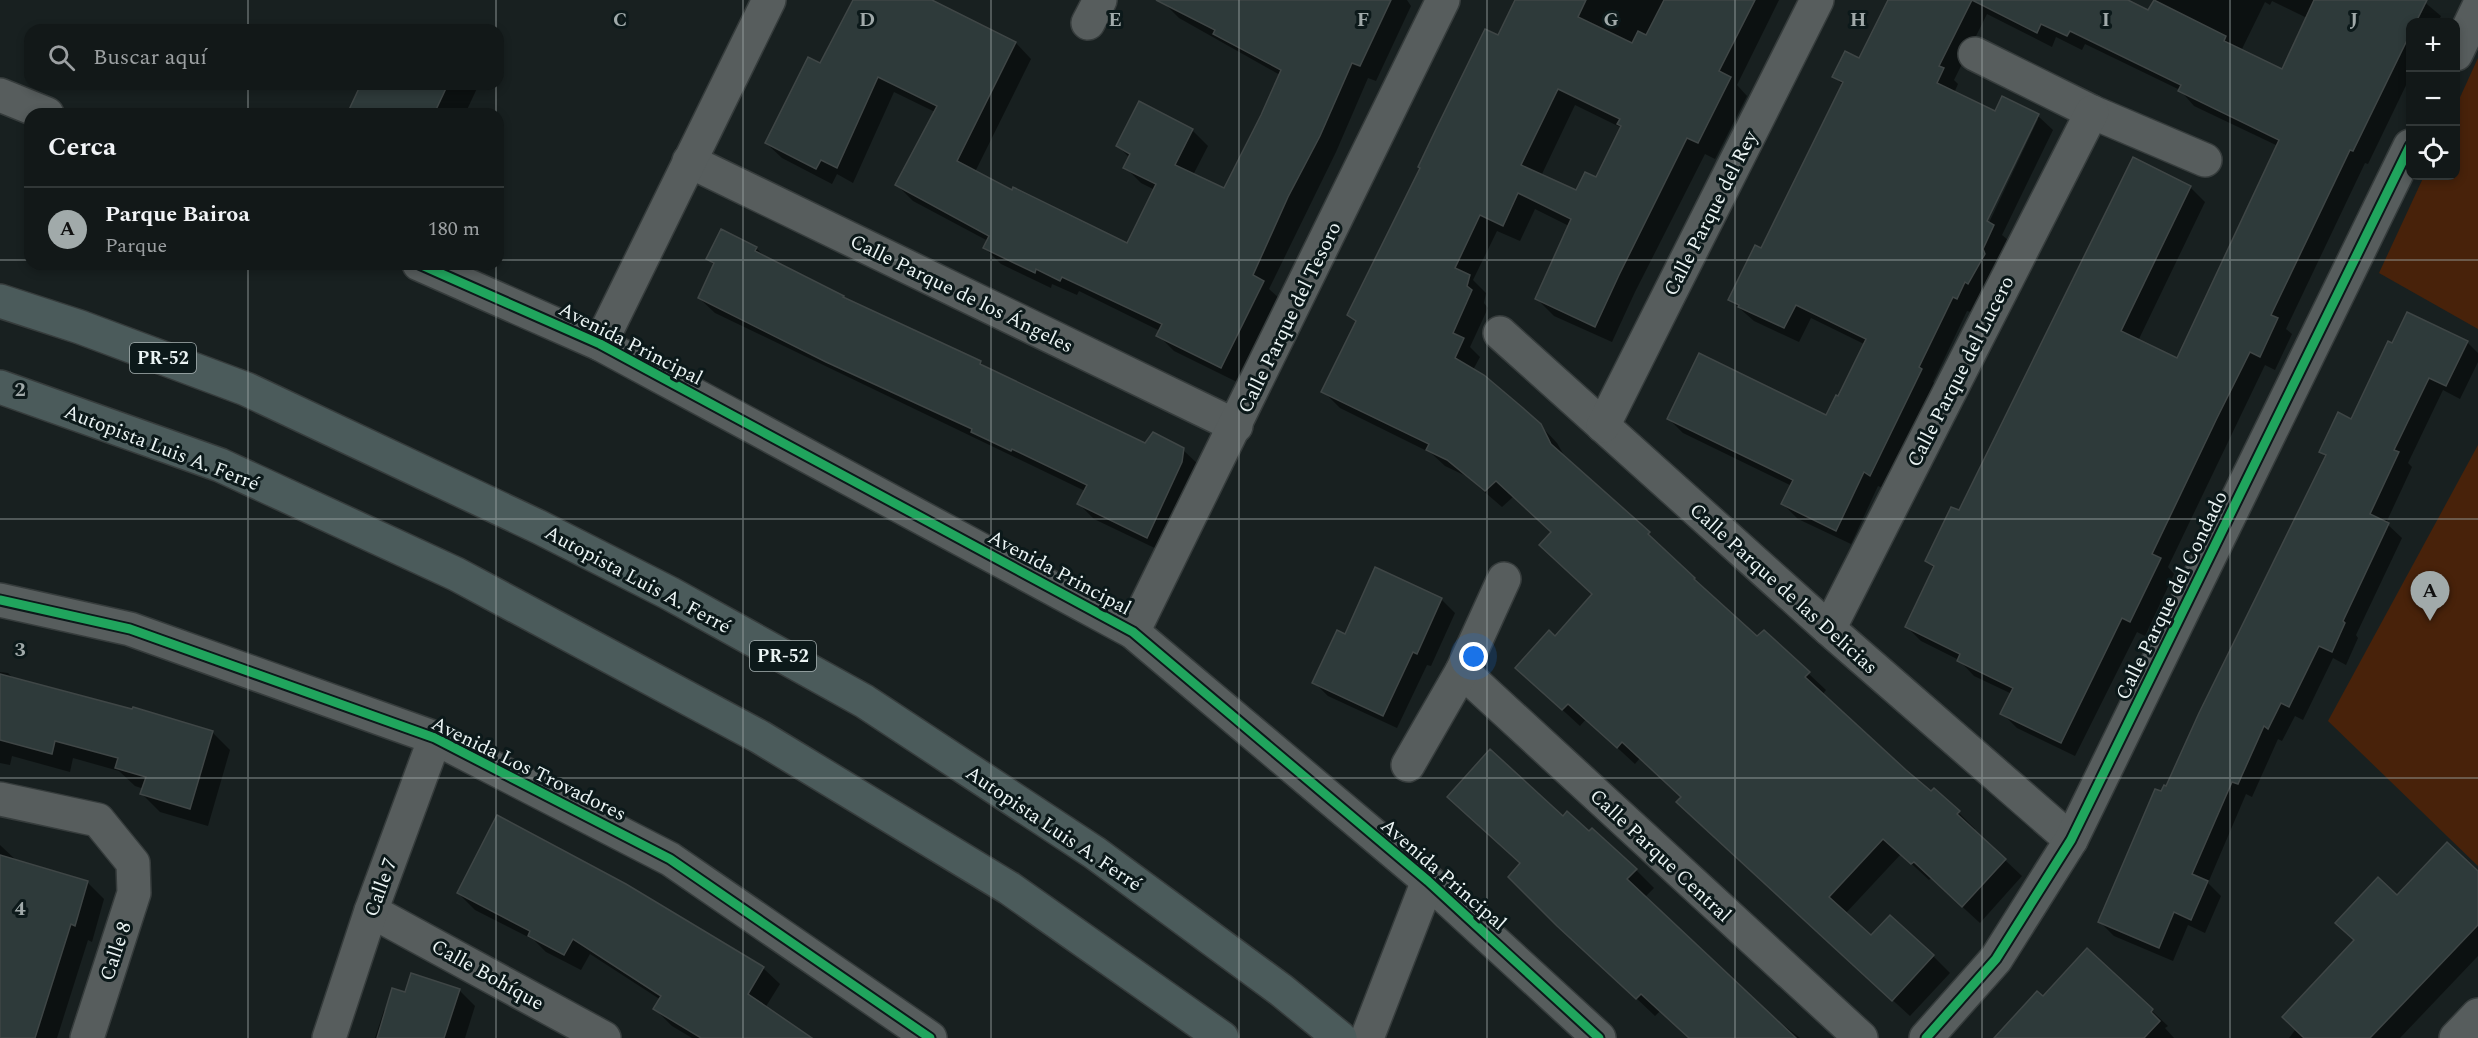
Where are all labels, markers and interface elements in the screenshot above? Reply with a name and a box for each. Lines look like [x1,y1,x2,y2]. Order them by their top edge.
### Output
text: C [613,5,627,35]
text: D [859,5,875,35]
text: E [1108,5,1122,35]
text: F [1357,5,1369,35]
text: G [1603,5,1619,35]
text: H [1850,5,1866,35]
text: I [2102,5,2110,35]
text: J [2350,5,2358,35]
map controls [2406,18,2460,180]
button: + [2406,18,2460,72]
search box [24,24,504,90]
icon: search [45,41,78,74]
text: Buscar aquí [93,41,207,74]
button: − [2406,72,2460,126]
street label: Calle Parque del Rey [1656,124,1766,301]
button: locate [2406,126,2460,180]
text: Cerca [48,127,116,167]
text: Parque Bairoa [105,198,250,231]
text: A [60,214,75,244]
text: 180 m [428,214,480,244]
street label: Calle Parque del Tesoro [1230,217,1349,418]
street label: Calle Parque de los Ángeles [845,227,1078,361]
text: Parque [105,231,167,261]
street label: Calle Parque del Lucero [1900,270,2022,472]
street label: Avenida Principal [553,295,708,393]
road number: PR-52 [130,343,196,373]
text: 2 [14,375,26,405]
street label: Autopista Luis A. Ferré [60,397,264,499]
street label: Calle Parque del Condado [2108,486,2236,705]
street label: Calle Parque de las Delicias [1682,496,1884,682]
street label: Autopista Luis A. Ferré [539,518,736,642]
street label: Avenida Principal [983,522,1137,623]
pin: A [2410,572,2450,621]
text: 3 [14,635,26,665]
road number: PR-52 [750,641,816,671]
your location [1459,642,1488,671]
street label: Avenida Los Trovadores [426,709,631,829]
street label: Autopista Luis A. Ferré [959,758,1148,899]
street label: Calle Parque Central [1583,782,1738,930]
street label: Avenida Principal [1374,811,1513,938]
street label: Calle 7 [356,854,405,921]
text: 4 [14,894,26,924]
street label: Calle 8 [92,918,140,985]
street label: Calle Bohíque [426,932,549,1018]

